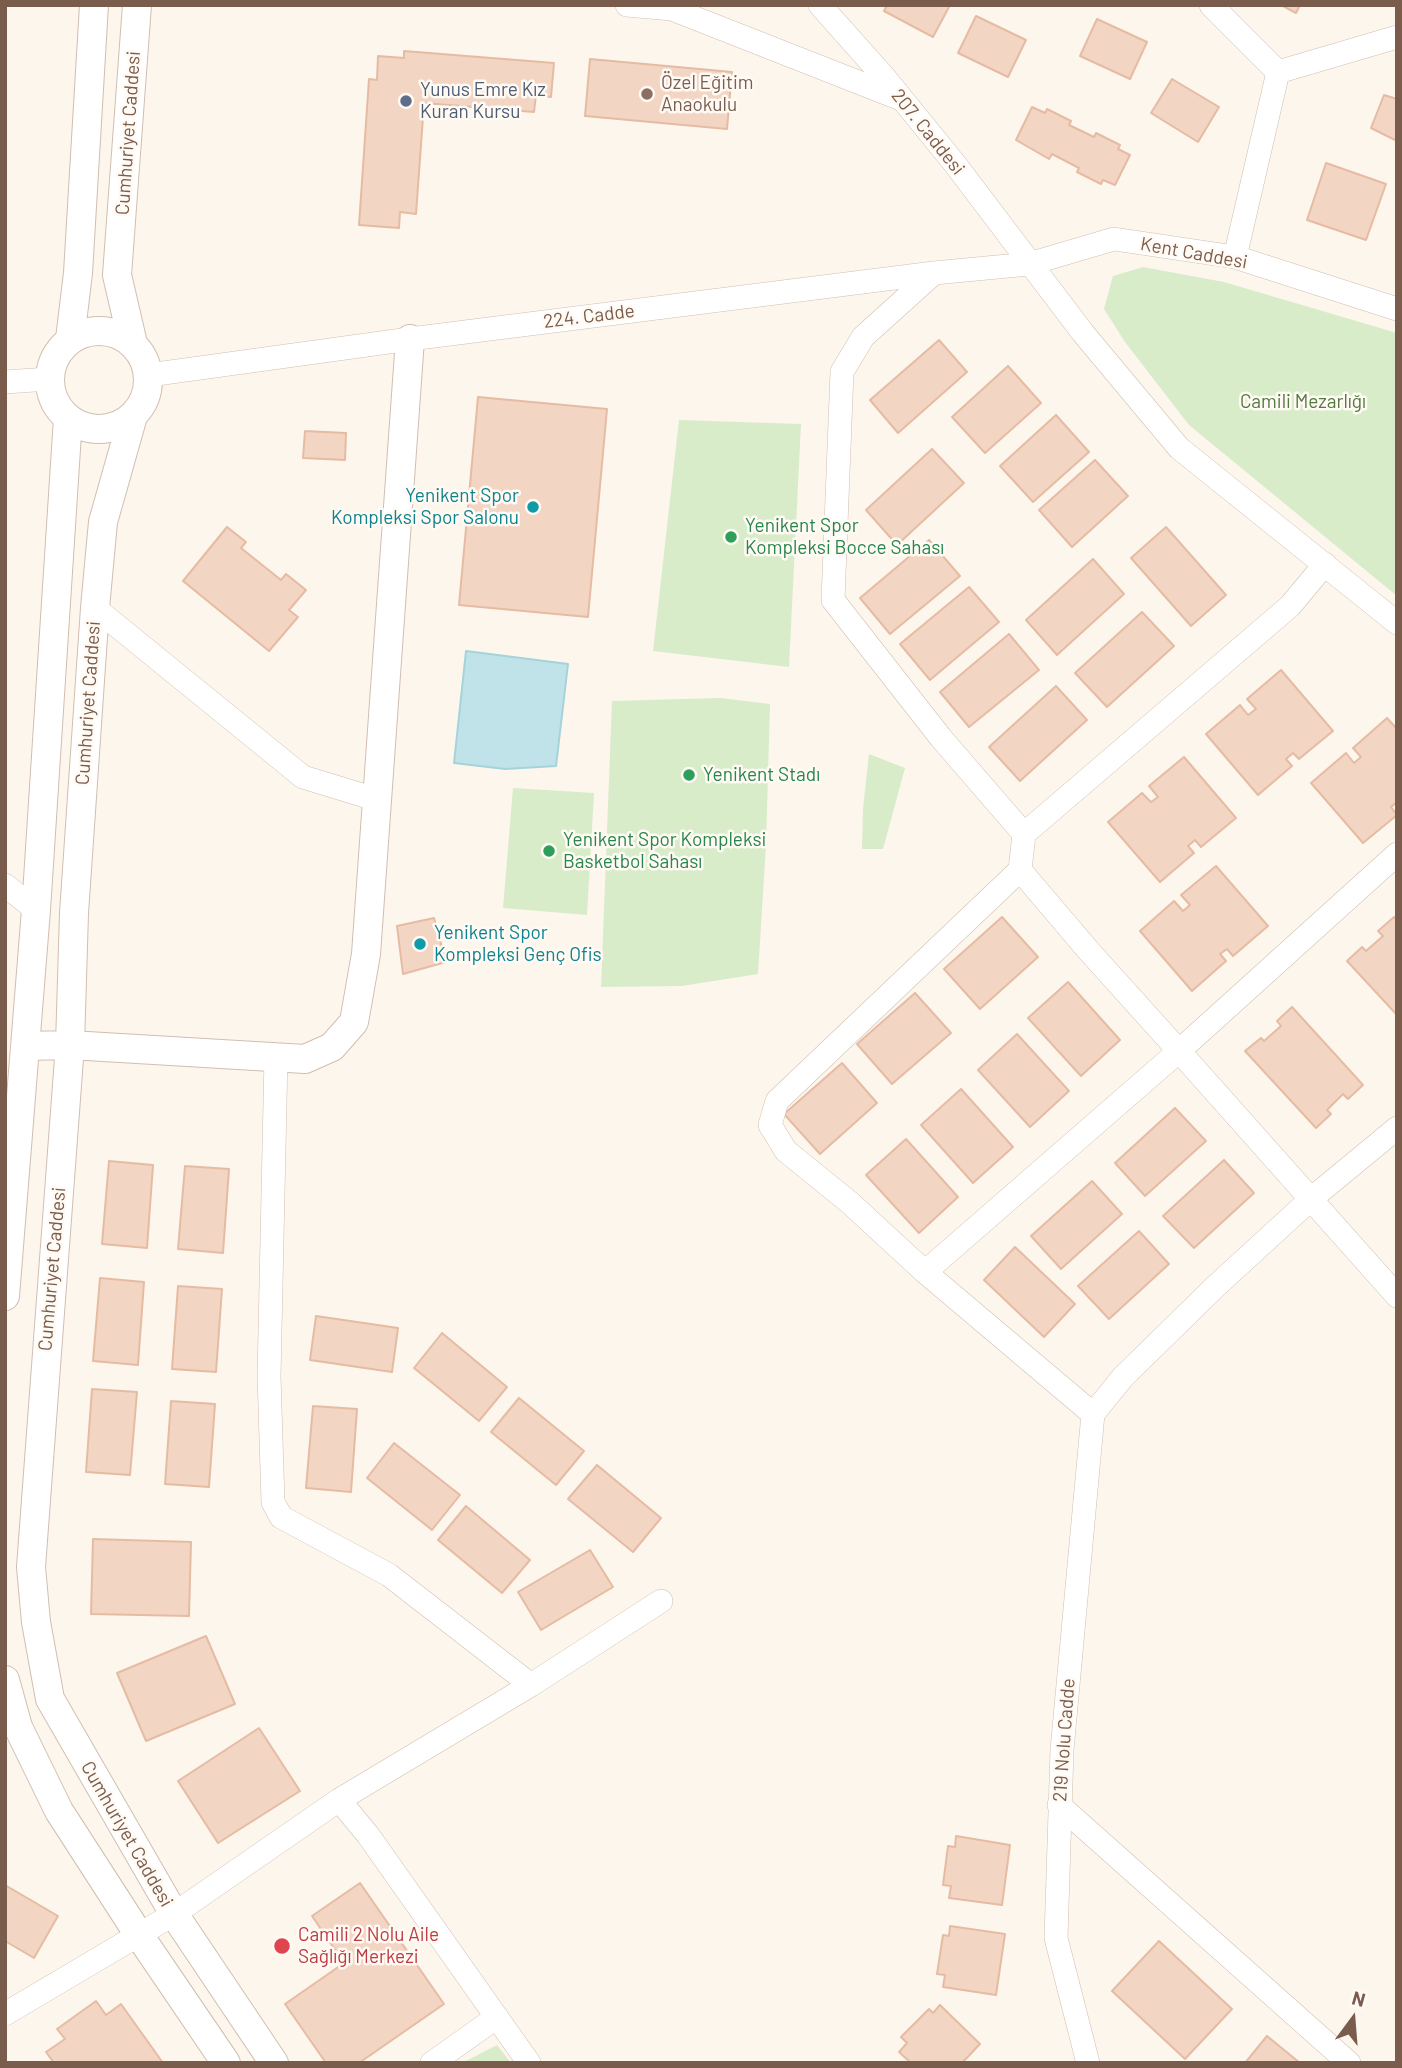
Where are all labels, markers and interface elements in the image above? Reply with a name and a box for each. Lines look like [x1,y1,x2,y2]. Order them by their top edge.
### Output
street label: Cumhuriyet Caddesi [111,50,145,216]
place label: Özel Eğitim Anaokulu [661,72,754,116]
place label: Yunus Emre Kız Kuran Kursu [420,79,546,123]
street label: 207. Caddesi [886,84,970,180]
marker: Özel Eğitim Anaokulu [639,86,655,102]
marker: Yunus Emre Kız Kuran Kursu [398,93,414,109]
street label: Kent Caddesi [1139,232,1249,274]
street label: 224. Cadde [542,299,636,333]
park label: Camili Mezarlığı [1240,391,1366,413]
place label: Yenikent Spor Kompleksi Spor Salonu [331,485,519,529]
marker: Yenikent Spor Kompleksi Spor Salonu [525,499,541,515]
place label: Yenikent Spor Kompleksi Bocce Sahası [745,515,944,559]
marker: Yenikent Spor Kompleksi Bocce Sahası [723,529,739,545]
street label: Cumhuriyet Caddesi [71,620,105,786]
place label: Yenikent Stadı [703,764,820,786]
marker: Yenikent Stadı [681,767,697,783]
place label: Yenikent Spor Kompleksi Basketbol Sahası [563,829,766,873]
marker: Yenikent Spor Kompleksi Basketbol Sahası [541,843,557,859]
place label: Yenikent Spor Kompleksi Genç Ofis [434,922,602,966]
marker: Yenikent Spor Kompleksi Genç Ofis [412,936,428,952]
street label: Cumhuriyet Caddesi [33,1186,71,1352]
street label: 219 Nolu Cadde [1048,1677,1080,1803]
street label: Cumhuriyet Caddesi [76,1757,178,1911]
place label: Camili 2 Nolu Aile Sağlığı Merkezi [298,1924,439,1968]
marker: Camili 2 Nolu Aile Sağlığı Merkezi [272,1936,292,1956]
north arrow [1318,1984,1388,2054]
text: N [1350,1986,1368,2011]

